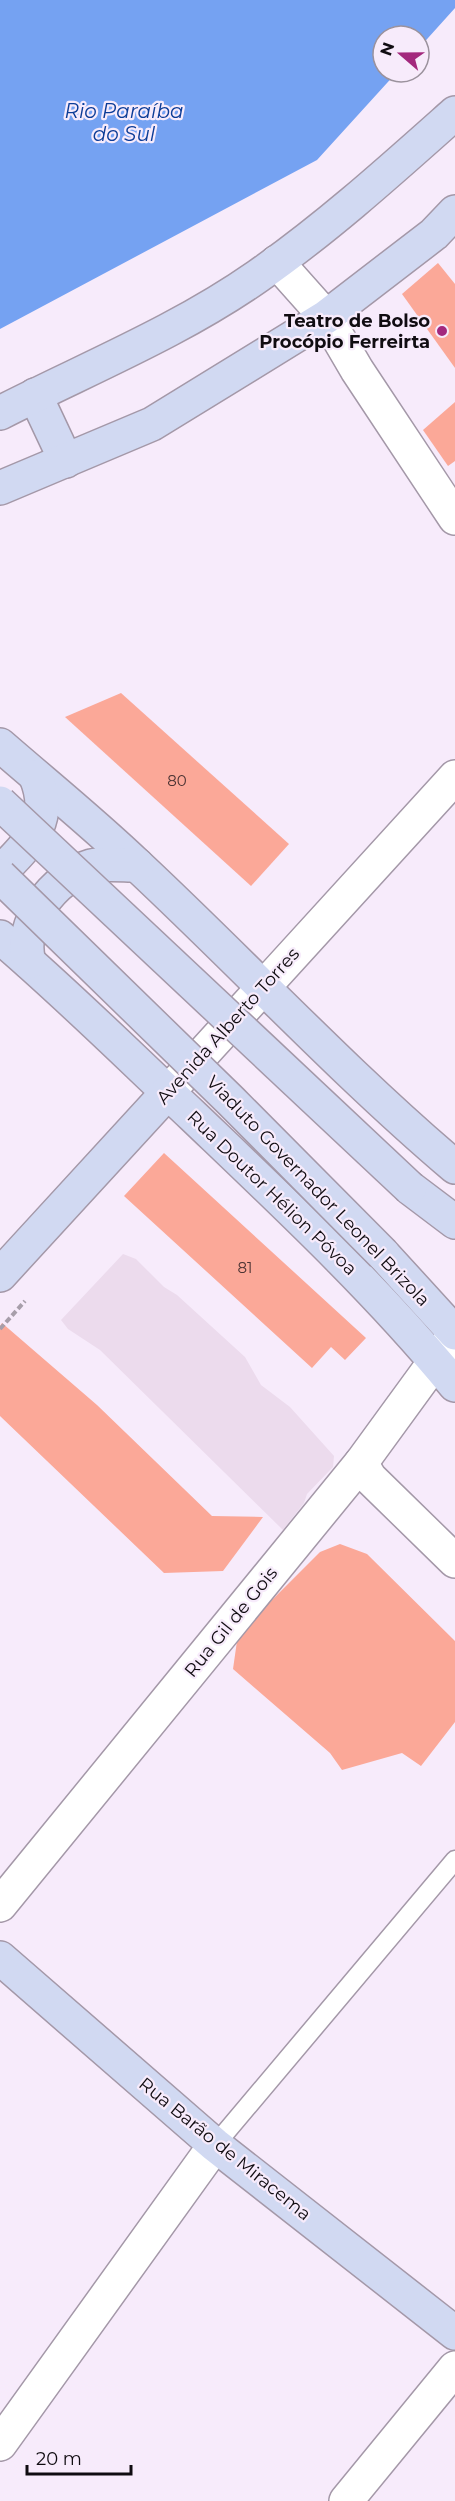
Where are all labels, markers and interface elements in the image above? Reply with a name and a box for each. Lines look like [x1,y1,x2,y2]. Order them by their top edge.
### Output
north arrow [371,24,431,84]
text: N [376,40,399,58]
water label: Rio Paraíba do Sul [64,99,184,146]
place label: Teatro de Bolso Procópio Ferreirta [259,310,430,353]
marker: Teatro de Bolso Procópio Ferreirta [435,324,449,338]
house number: 80 [167,771,187,790]
street label: Avenida Alberto Torres [152,943,304,1109]
street label: Viaduto Governador Leonel Brizola [202,1071,434,1311]
street label: Rua Doutor Hélion Póvoa [183,1106,361,1280]
house number: 81 [238,1258,253,1277]
street label: Rua Gil de Gois [180,1562,282,1682]
street label: Rua Barão de Miracema [134,2073,316,2225]
scale bar [27,2438,130,2476]
text: 20 m [36,2448,82,2470]

